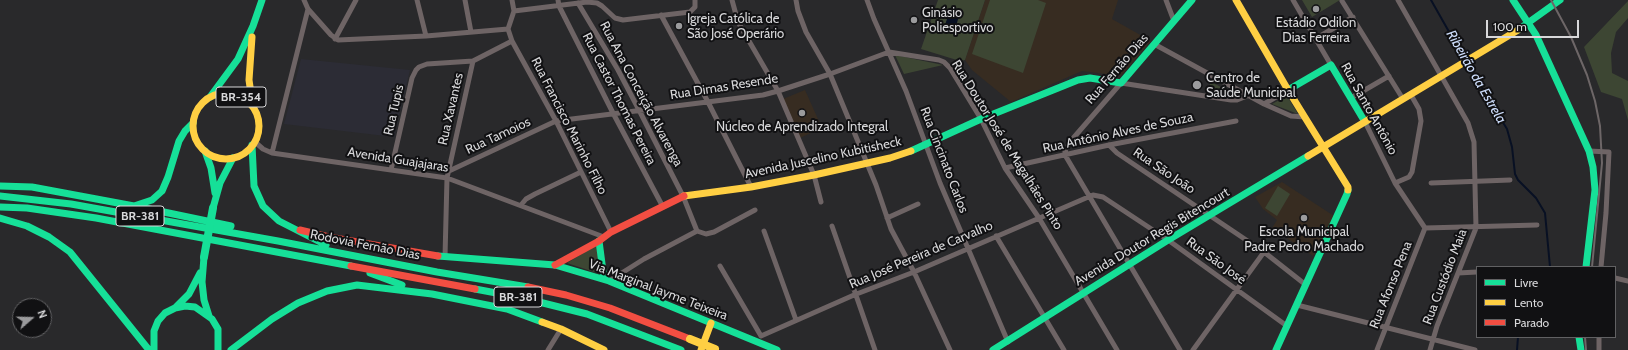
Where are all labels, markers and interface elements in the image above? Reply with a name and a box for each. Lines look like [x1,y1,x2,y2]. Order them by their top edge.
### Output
marker: Estádio Odilon Dias Ferreira [1311,4,1321,14]
place label: Ginásio Poliesportivo [922,5,993,36]
place label: Igreja Católica de São José Operário [687,11,784,42]
scale bar [1488,12,1581,38]
marker: Ginásio Poliesportivo [909,15,919,25]
place label: Estádio Odilon Dias Ferreira [1276,15,1356,46]
street label: Rua Ana Conceição Alvarenga [596,19,686,169]
text: 100 m [1493,19,1527,34]
marker: Igreja Católica de São José Operário [674,21,684,31]
water label: Ribeirão da Estrela [1442,27,1510,127]
street label: Rua Castor Thomas Pereira [579,30,659,168]
street label: Rua Fernão Dias [1082,31,1152,107]
street label: Rua Francisco Marinho Filho [528,55,610,197]
street label: Rua Doutor José de Magalhães Pinto [948,57,1066,233]
street label: Rua Santo Antônio [1337,60,1401,158]
place label: Centro de Saúde Municipal [1206,70,1296,101]
street label: Rua Xavantes [435,71,467,147]
street label: Rua Dimas Resende [669,71,779,103]
marker: Centro de Saúde Municipal [1191,79,1203,91]
street label: Rua Tupis [381,83,407,137]
road number: BR-354 [216,87,266,107]
street label: Rua Cincinato Carlos [917,105,971,215]
marker: Núcleo de Aprendizado Integral [797,108,807,118]
street label: Rua Antônio Alves de Souza [1041,109,1195,157]
street label: Rua Tamoios [463,114,533,158]
place label: Núcleo de Aprendizado Integral [716,119,888,135]
street label: Avenida Juscelino Kubitisheck [743,134,903,182]
street label: Avenida Guajajaras [346,144,450,176]
street label: Rua São João [1130,145,1198,197]
street label: Avenida Doutor Regis Bitencourt [1072,185,1232,289]
road number: BR-381 [116,206,164,226]
marker: Escola Municipal Padre Pedro Machado [1299,213,1309,223]
street label: Rua José Pereira de Carvalho [847,218,995,292]
place label: Escola Municipal Padre Pedro Machado [1244,224,1364,255]
street label: Rodovia Fernão Dias [309,227,421,263]
street label: Rua Custódio Maia [1420,227,1470,327]
street label: Rua São José [1183,234,1249,288]
street label: Rua Afonso Pena [1366,239,1416,331]
street label: Via Marginal Jayme Teixeira [586,256,730,324]
legend [1476,266,1616,338]
text: Livre [1514,275,1538,290]
road number: BR-381 [494,287,542,307]
text: Lento [1514,295,1543,310]
north arrow [12,298,52,338]
text: N [34,308,50,320]
text: Parado [1514,315,1549,330]

